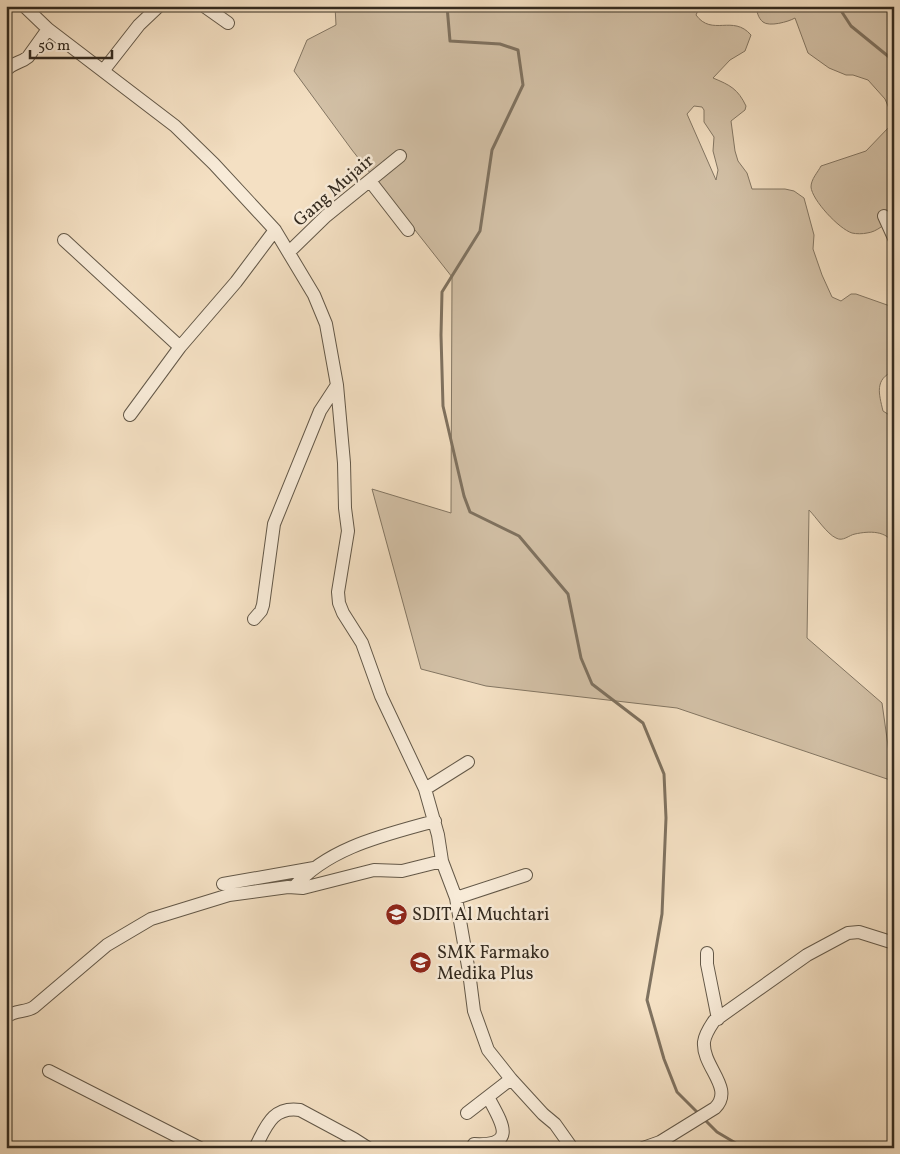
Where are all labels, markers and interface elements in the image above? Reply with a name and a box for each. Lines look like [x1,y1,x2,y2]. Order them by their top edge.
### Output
scale bar [30,28,112,60]
text: 50 m [38,36,70,57]
street label: Gang Mujair [288,149,380,233]
school or university icon: SDIT Al Muchtari [384,902,408,926]
place label: SDIT Al Muchtari [412,903,549,928]
place label: SMK Farmako Medika Plus [437,941,549,987]
school or university icon: SMK Farmako Medika Plus [409,950,433,974]

